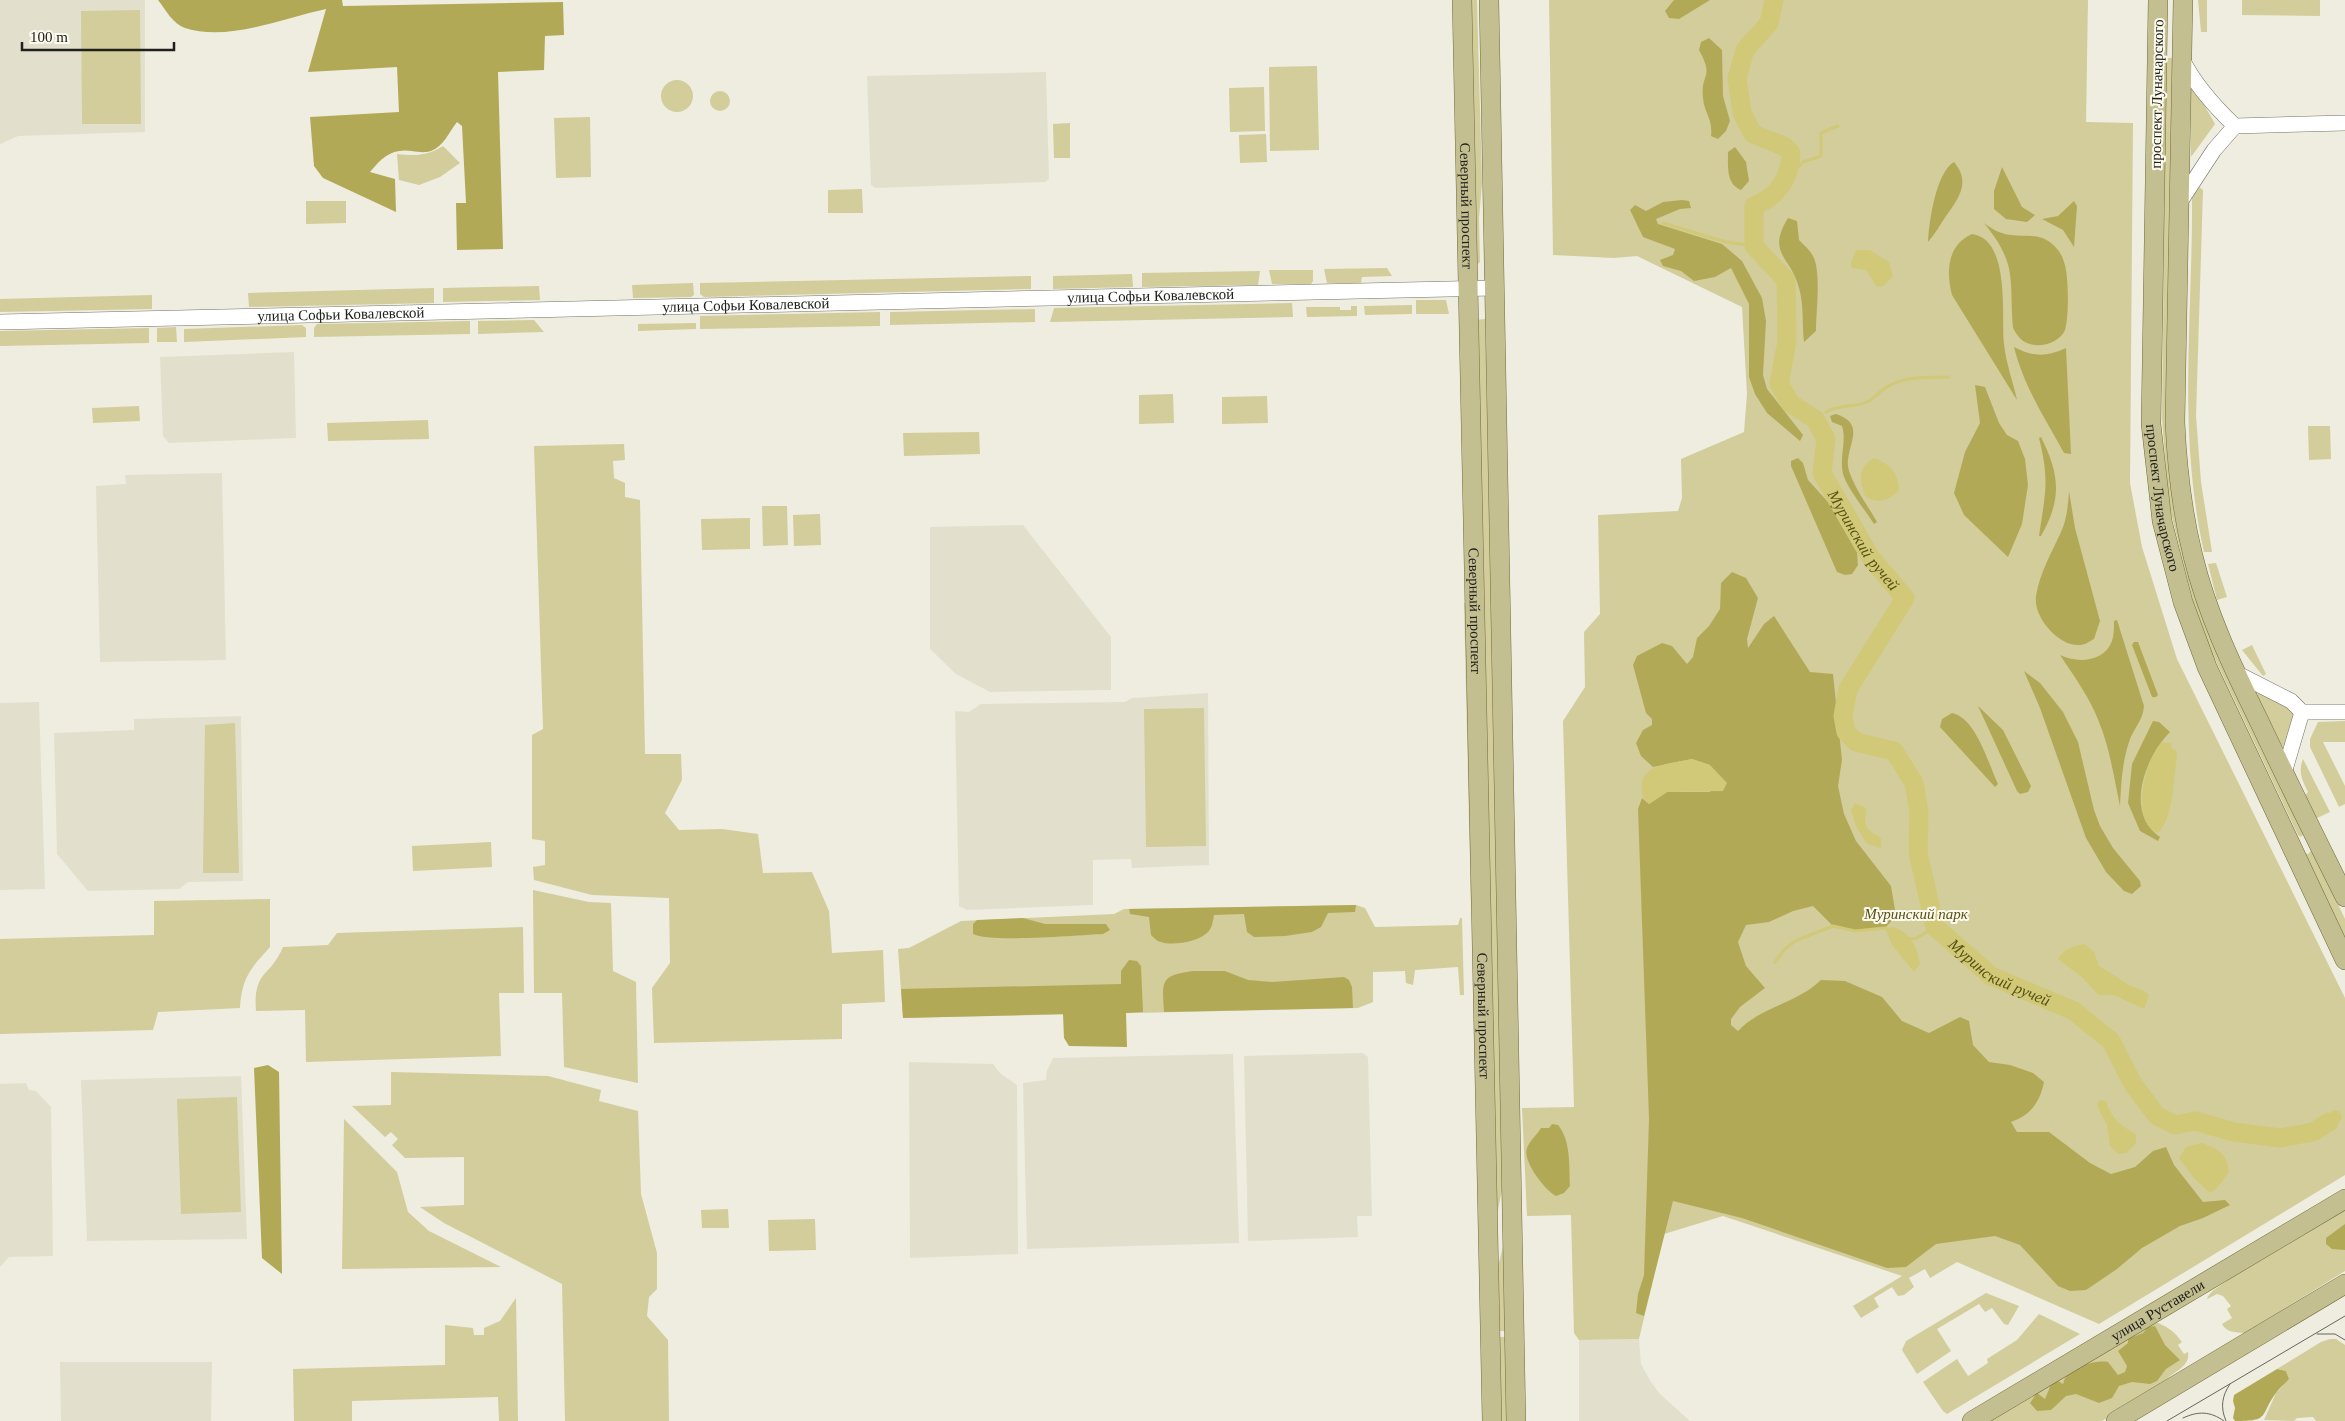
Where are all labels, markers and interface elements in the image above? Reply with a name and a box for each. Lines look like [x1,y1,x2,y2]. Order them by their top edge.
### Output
street label: проспект Луначарского [2148,19,2166,169]
scale bar [22,20,175,52]
text: 100 m [30,29,68,45]
street label: Северный проспект [1457,143,1476,270]
street label: улица Софьи Ковалевской [1067,286,1234,306]
street label: улица Софьи Ковалевской [662,295,829,315]
street label: улица Софьи Ковалевской [257,304,425,324]
street label: проспект Луначарского [2143,423,2183,573]
water label: Муринский ручей [1825,486,1903,593]
street label: Северный проспект [1466,548,1484,675]
park label: Муринский парк [1863,906,1969,922]
water label: Муринский ручей [1945,934,2053,1009]
street label: Северный проспект [1474,952,1493,1080]
street label: улица Руставели [2108,1277,2207,1345]

